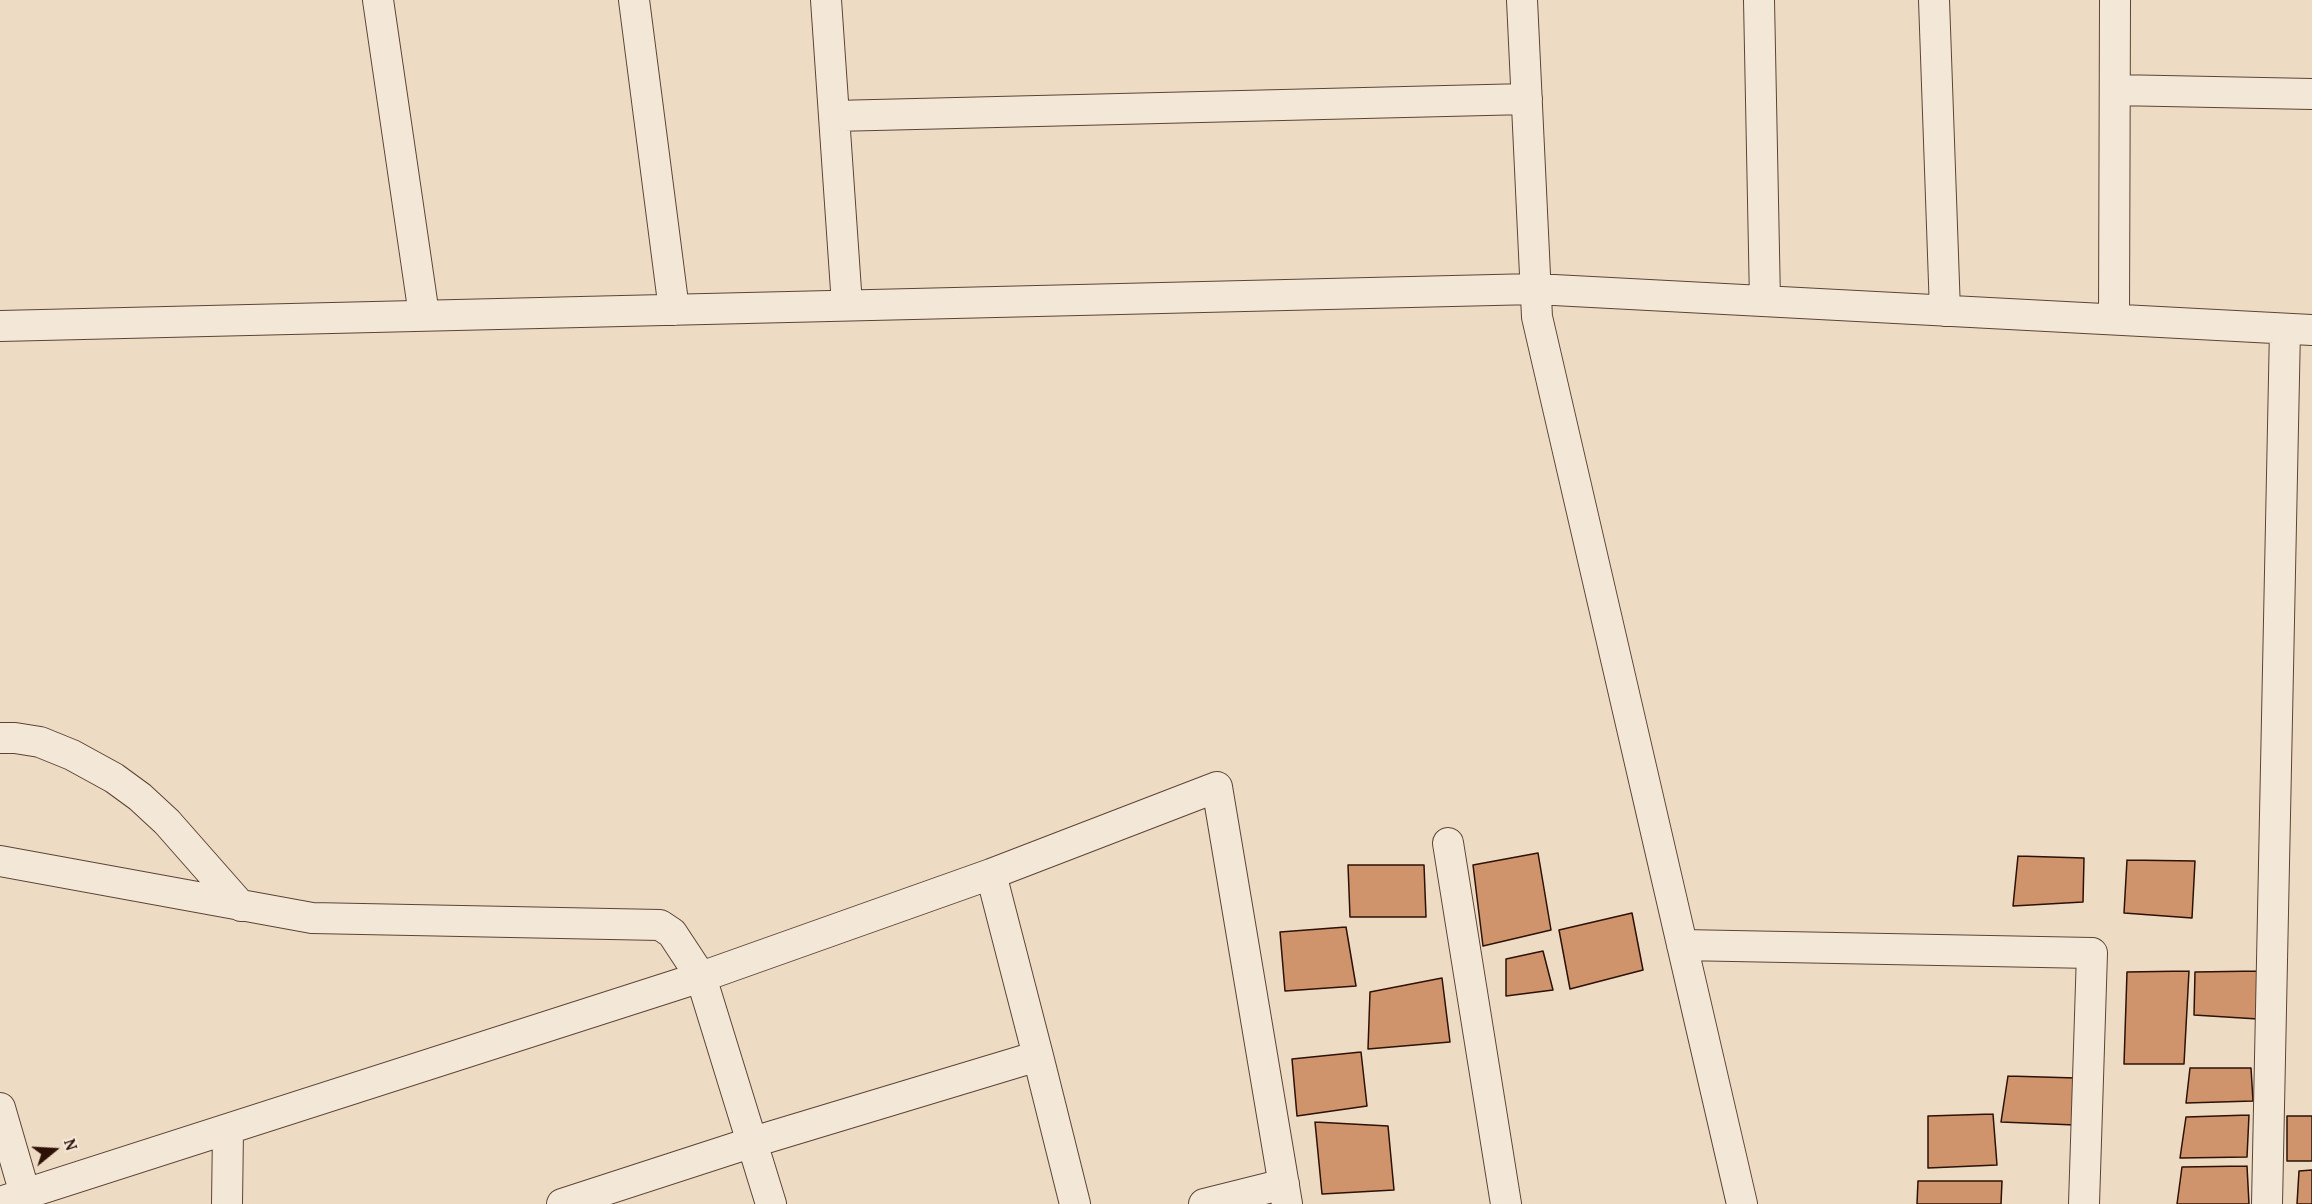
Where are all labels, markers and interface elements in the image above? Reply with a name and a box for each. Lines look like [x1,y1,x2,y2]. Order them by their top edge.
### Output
north arrow [24,1120,84,1180]
text: N [58,1136,84,1153]

